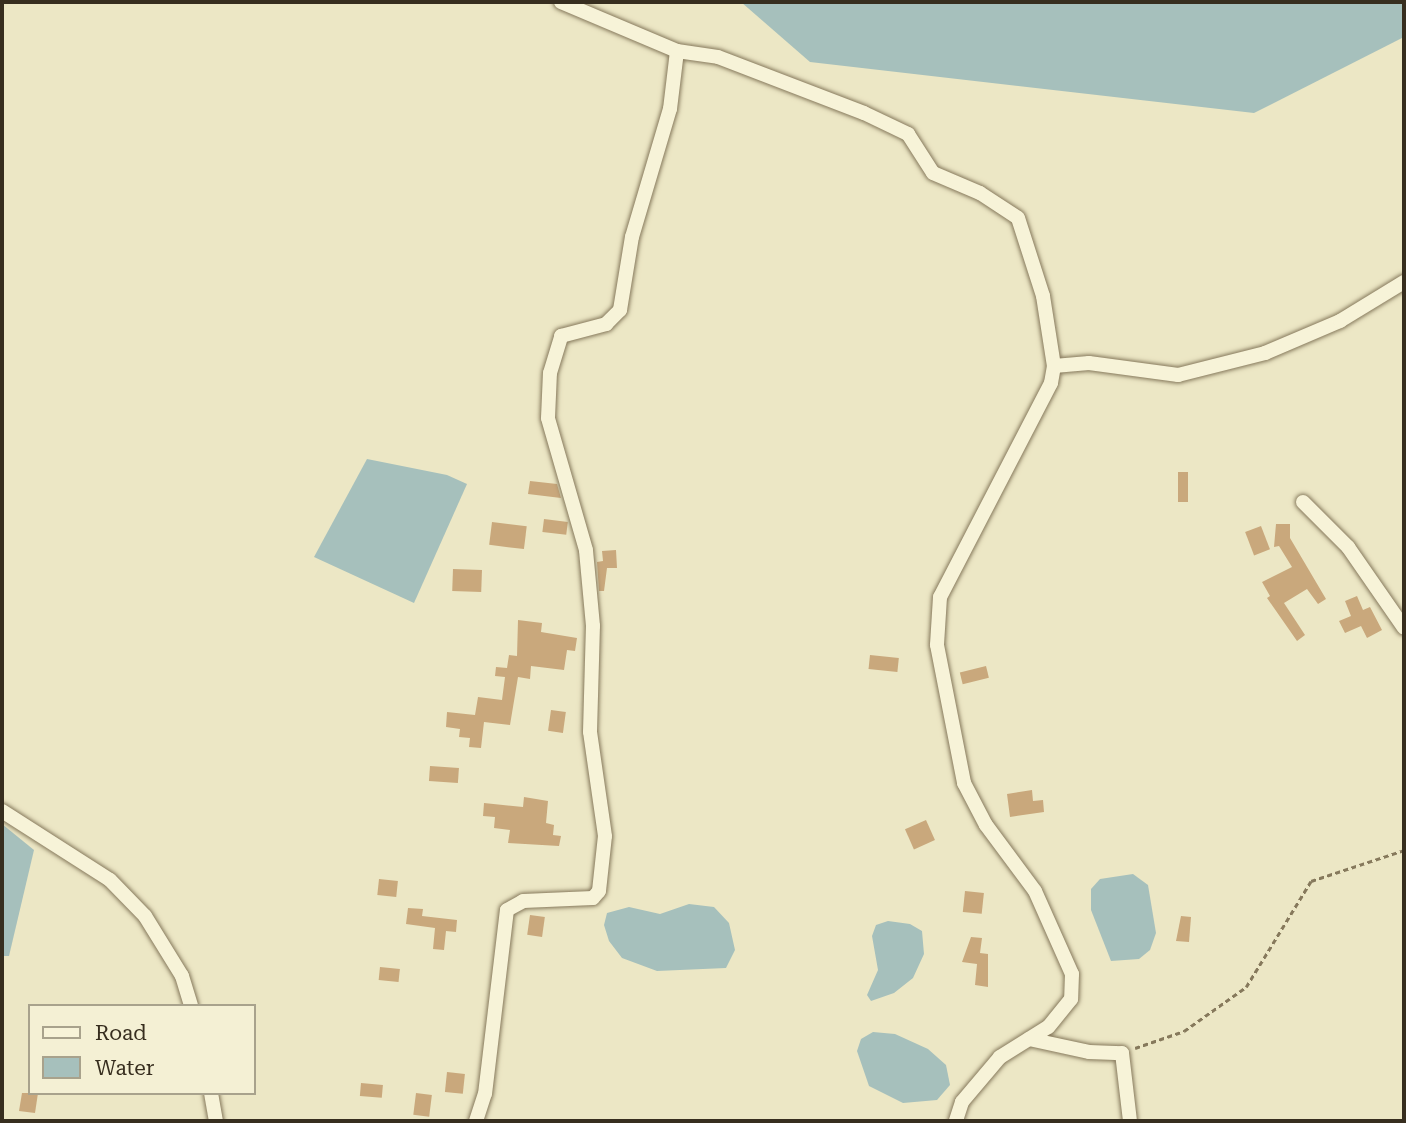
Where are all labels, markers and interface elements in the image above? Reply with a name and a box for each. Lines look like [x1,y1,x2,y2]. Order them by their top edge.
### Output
legend [28,1004,256,1095]
text: Road [95,1021,147,1045]
text: Water [95,1056,154,1080]

